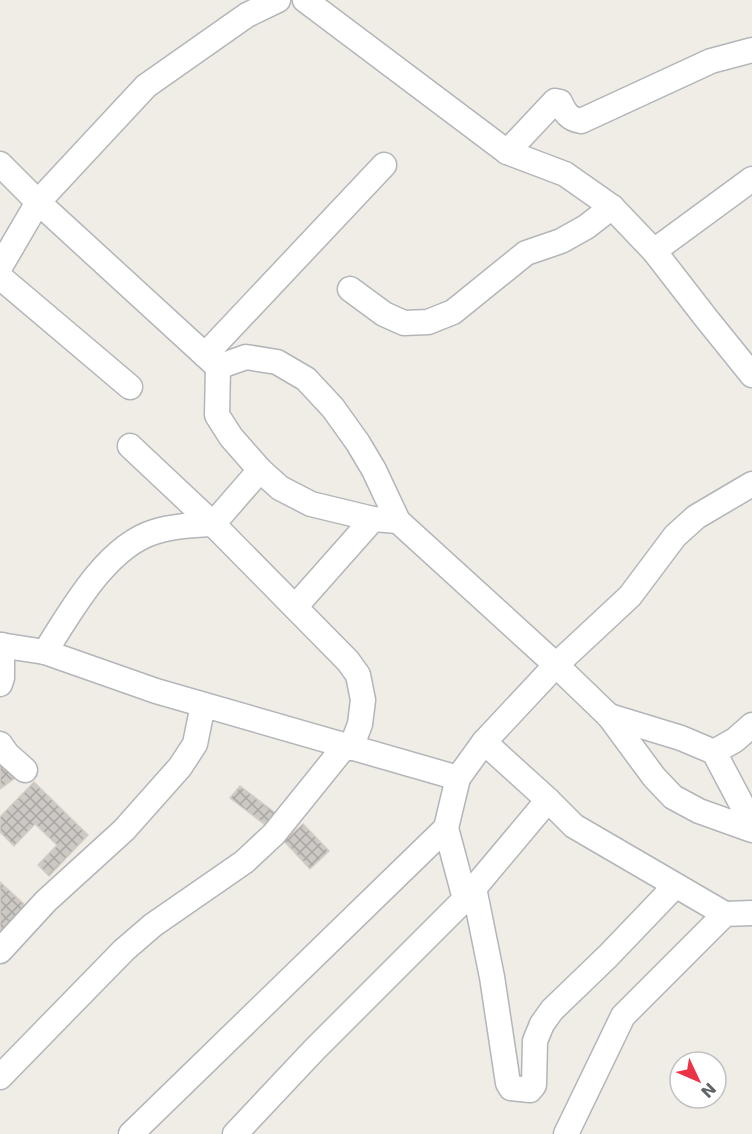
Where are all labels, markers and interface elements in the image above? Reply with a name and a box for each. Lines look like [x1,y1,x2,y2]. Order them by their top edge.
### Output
north arrow [668,1050,728,1110]
text: N [697,1079,720,1101]

